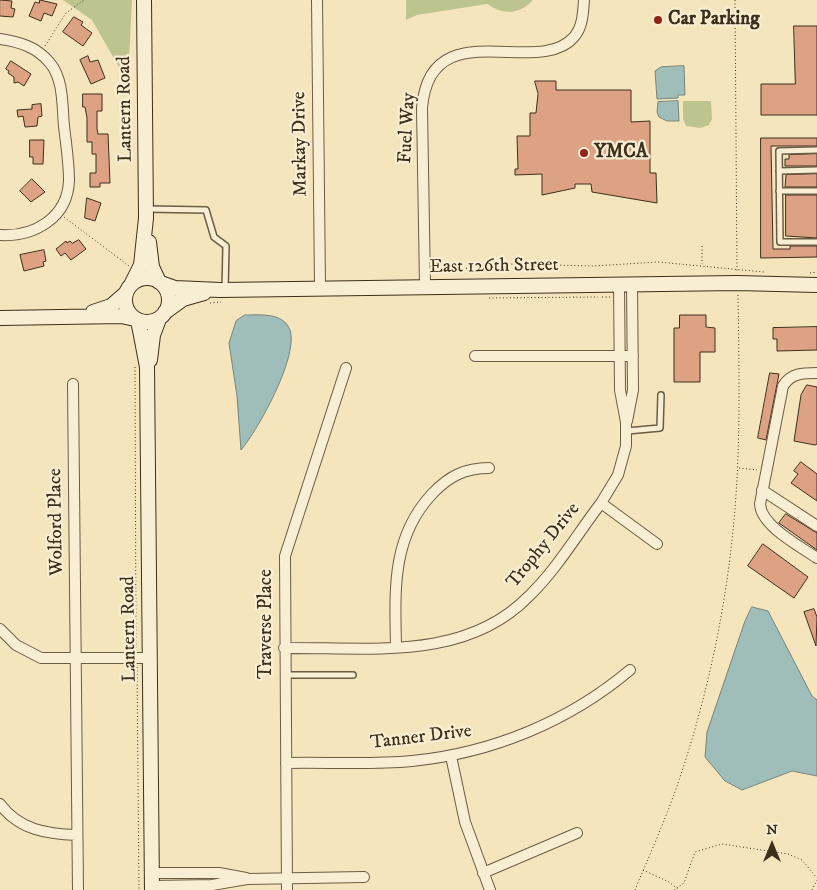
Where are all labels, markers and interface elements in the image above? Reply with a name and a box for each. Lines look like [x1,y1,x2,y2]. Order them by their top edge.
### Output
place label: Car Parking [668,9,759,31]
marker: Car Parking [652,14,664,26]
street label: Lantern Road [114,56,138,162]
street label: Markay Drive [289,91,313,197]
street label: Fuel Way [395,92,421,164]
place label: YMCA [594,142,648,164]
marker: YMCA [578,147,590,159]
street label: East 126th Street [429,254,559,280]
street label: Wolford Place [45,468,69,576]
street label: Trophy Drive [503,499,585,593]
street label: Traverse Place [256,569,278,679]
street label: Lantern Road [118,576,142,682]
street label: Tanner Drive [369,720,473,756]
north arrow [747,820,797,870]
text: N [766,821,778,839]

